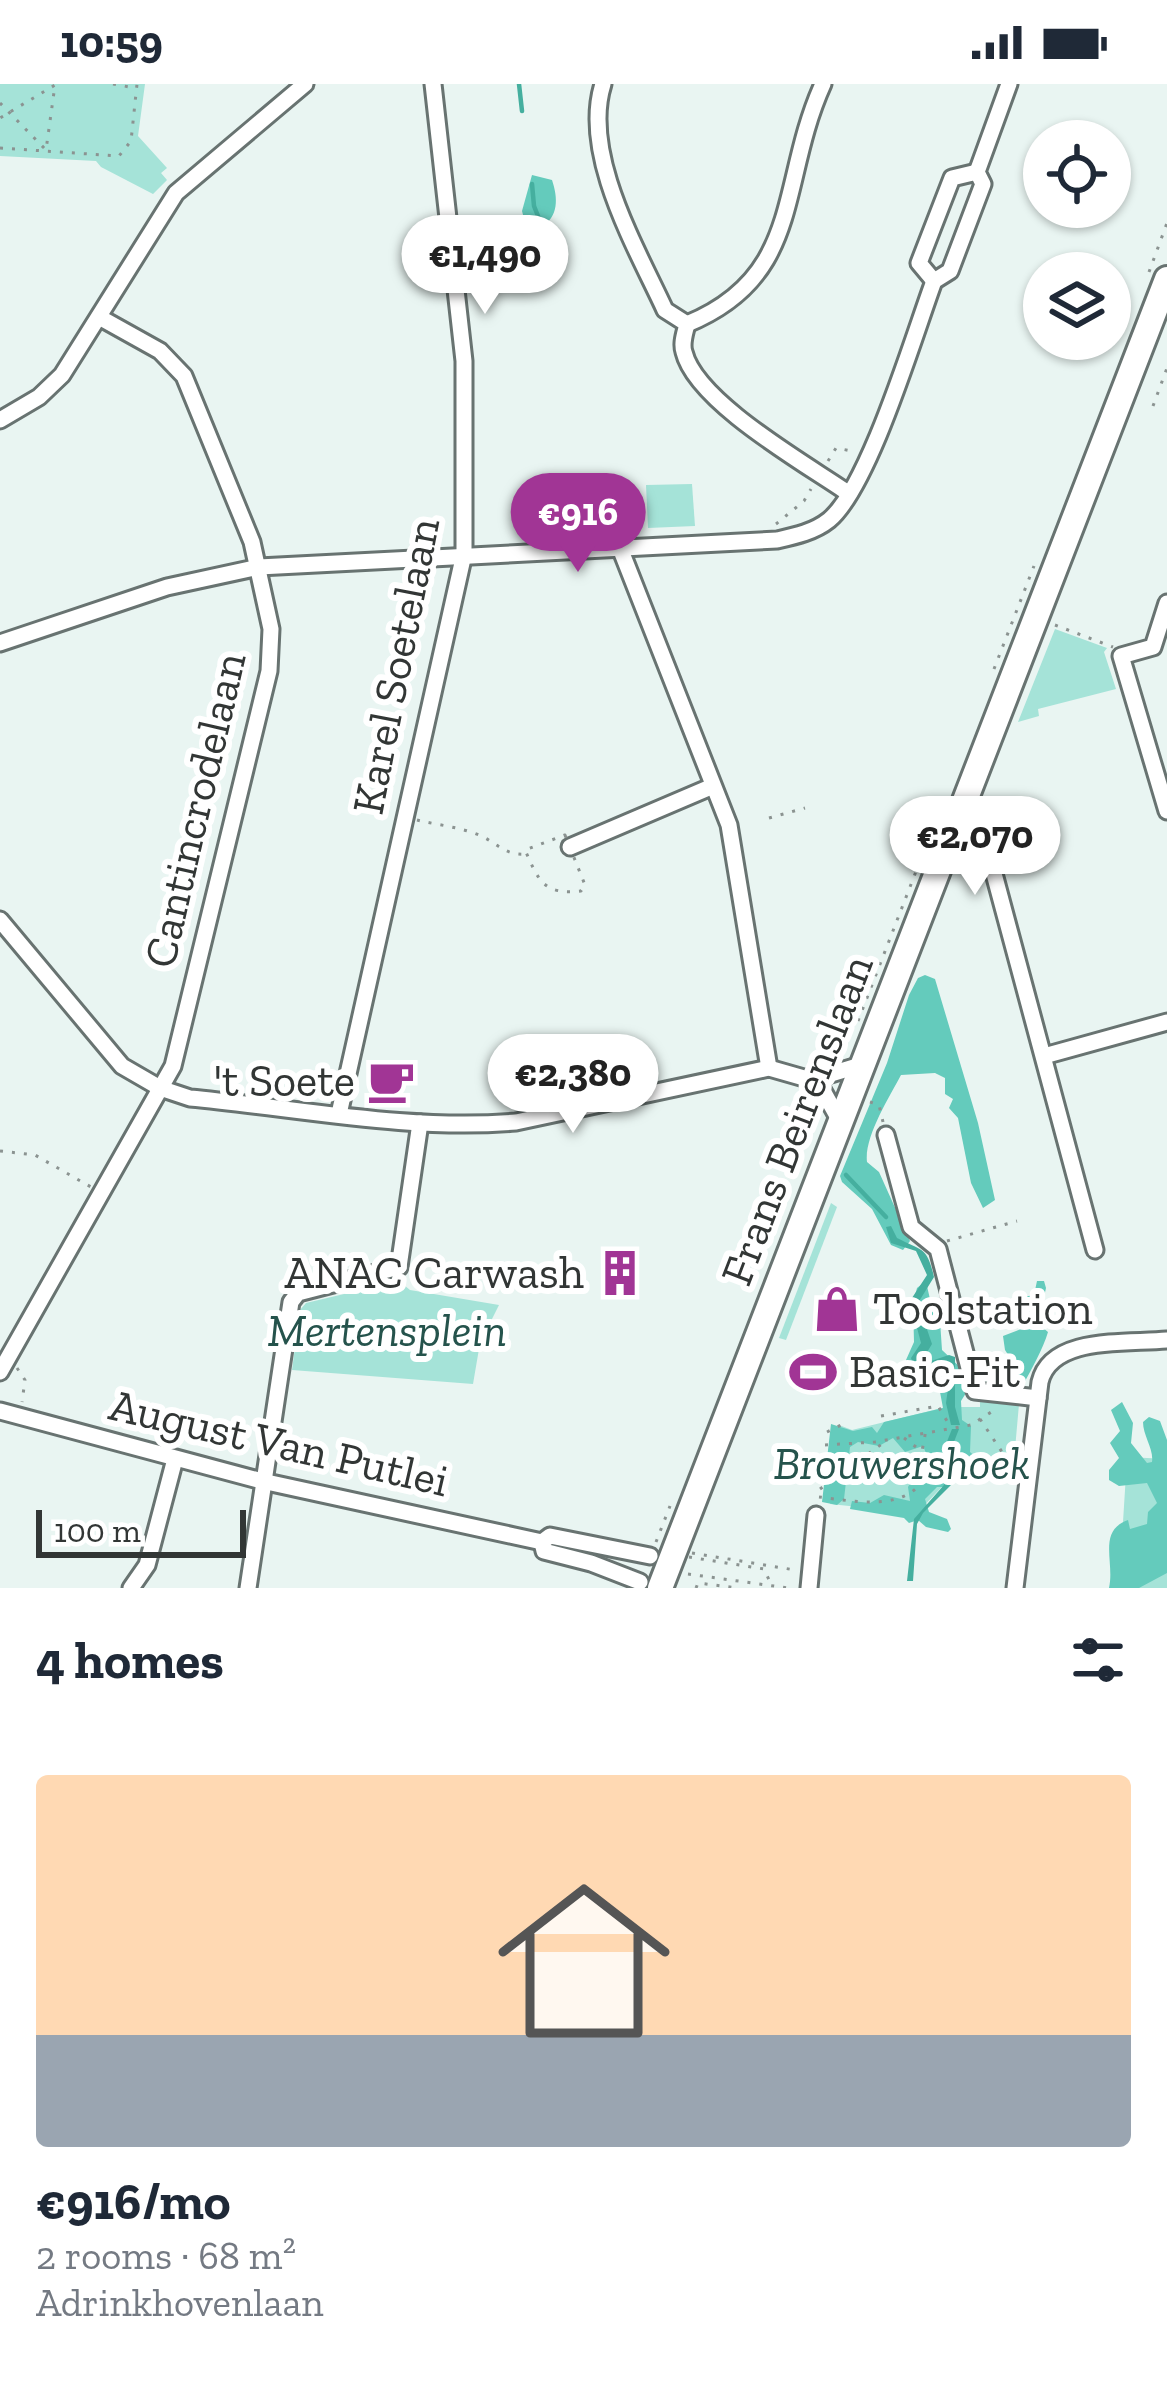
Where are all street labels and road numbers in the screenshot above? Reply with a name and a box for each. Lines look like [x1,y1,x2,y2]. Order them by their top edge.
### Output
street label: Karel Soetelaan [341,513,451,818]
street label: Cantincrodelaan [133,647,258,973]
street label: Frans Beirenslaan [709,947,885,1293]
street label: August Van Putlei [104,1378,454,1508]

